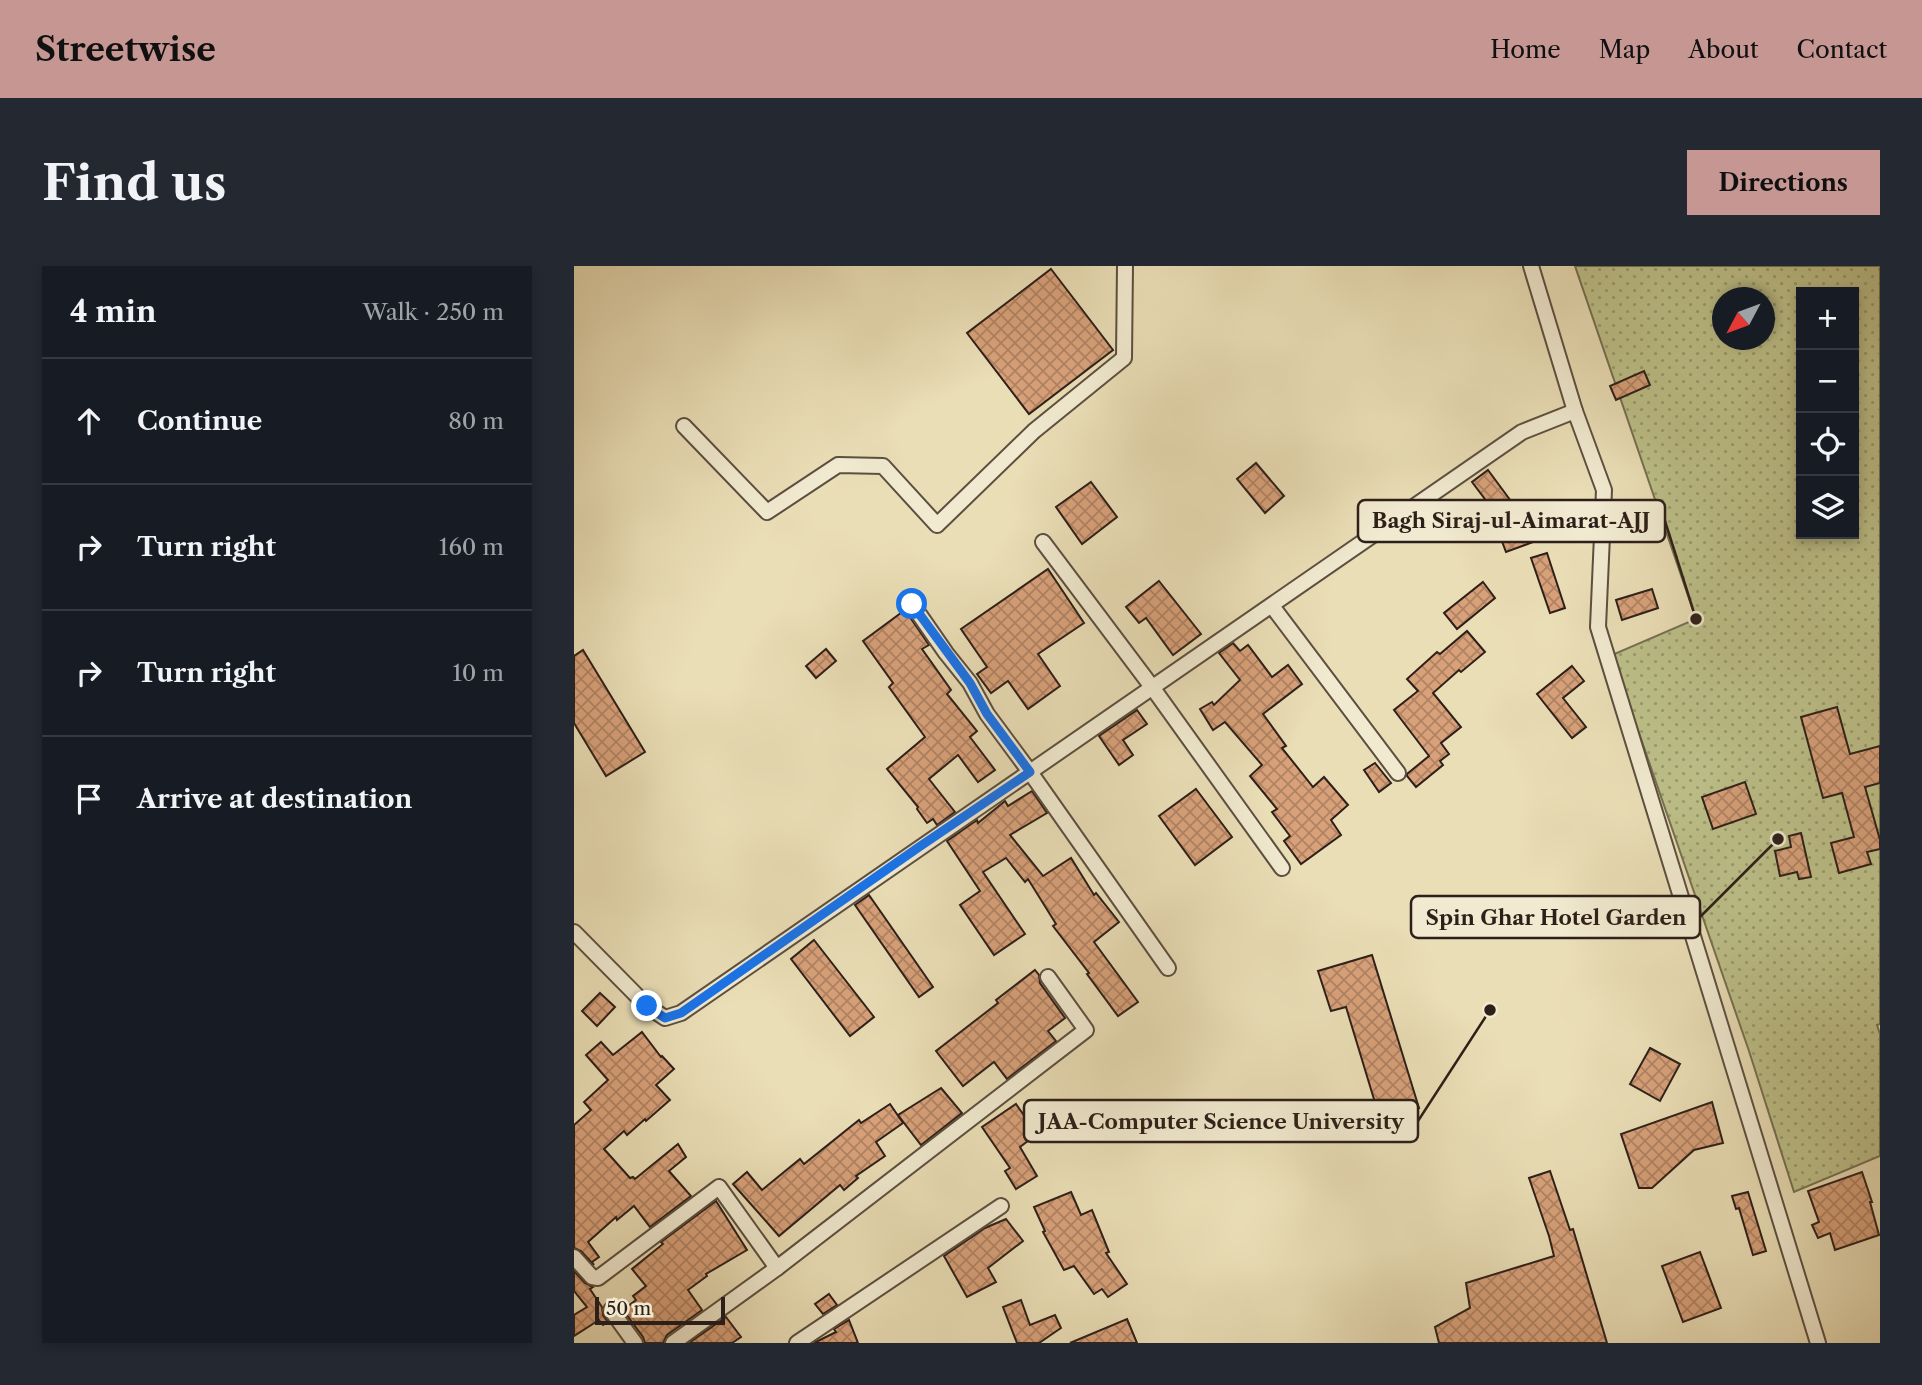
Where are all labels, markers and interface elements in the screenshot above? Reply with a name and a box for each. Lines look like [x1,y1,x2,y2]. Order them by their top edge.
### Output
text: Streetwise [35,29,216,70]
text: Home [1490,35,1561,64]
text: Map [1599,35,1650,64]
text: About [1688,35,1759,64]
text: Contact [1797,35,1887,64]
button: Directions [1687,150,1880,215]
text: Find us [42,152,226,213]
north arrow [1712,287,1775,350]
map controls [1796,287,1859,539]
button: + [1796,287,1859,350]
text: 4 min [70,293,156,330]
text: Walk · 250 m [363,298,504,326]
button: − [1796,350,1859,413]
icon: ahead [70,402,108,440]
text: Continue [137,405,262,437]
text: 80 m [448,407,504,435]
button: locate [1796,413,1859,476]
button: layers [1796,476,1859,539]
callout: Bagh Siraj-ul-Aimarat-AJJ [1358,500,1665,542]
text: Bagh Siraj-ul-Aimarat-AJJ [1372,508,1650,533]
icon: right [70,528,108,566]
text: Turn right [137,531,276,563]
text: 160 m [439,533,504,561]
route start [896,588,927,619]
icon: right [70,654,108,692]
text: Turn right [137,657,276,689]
text: 10 m [452,659,504,687]
icon: arrive [70,780,108,818]
text: Arrive at destination [137,783,412,815]
callout: Spin Ghar Hotel Garden [1411,896,1700,938]
text: Spin Ghar Hotel Garden [1426,905,1687,930]
route end [631,990,662,1021]
callout: JAA-Computer Science University [1024,1100,1418,1142]
text: JAA-Computer Science University [1034,1109,1405,1134]
scale bar [595,1294,724,1326]
text: 50 m [606,1297,651,1320]

